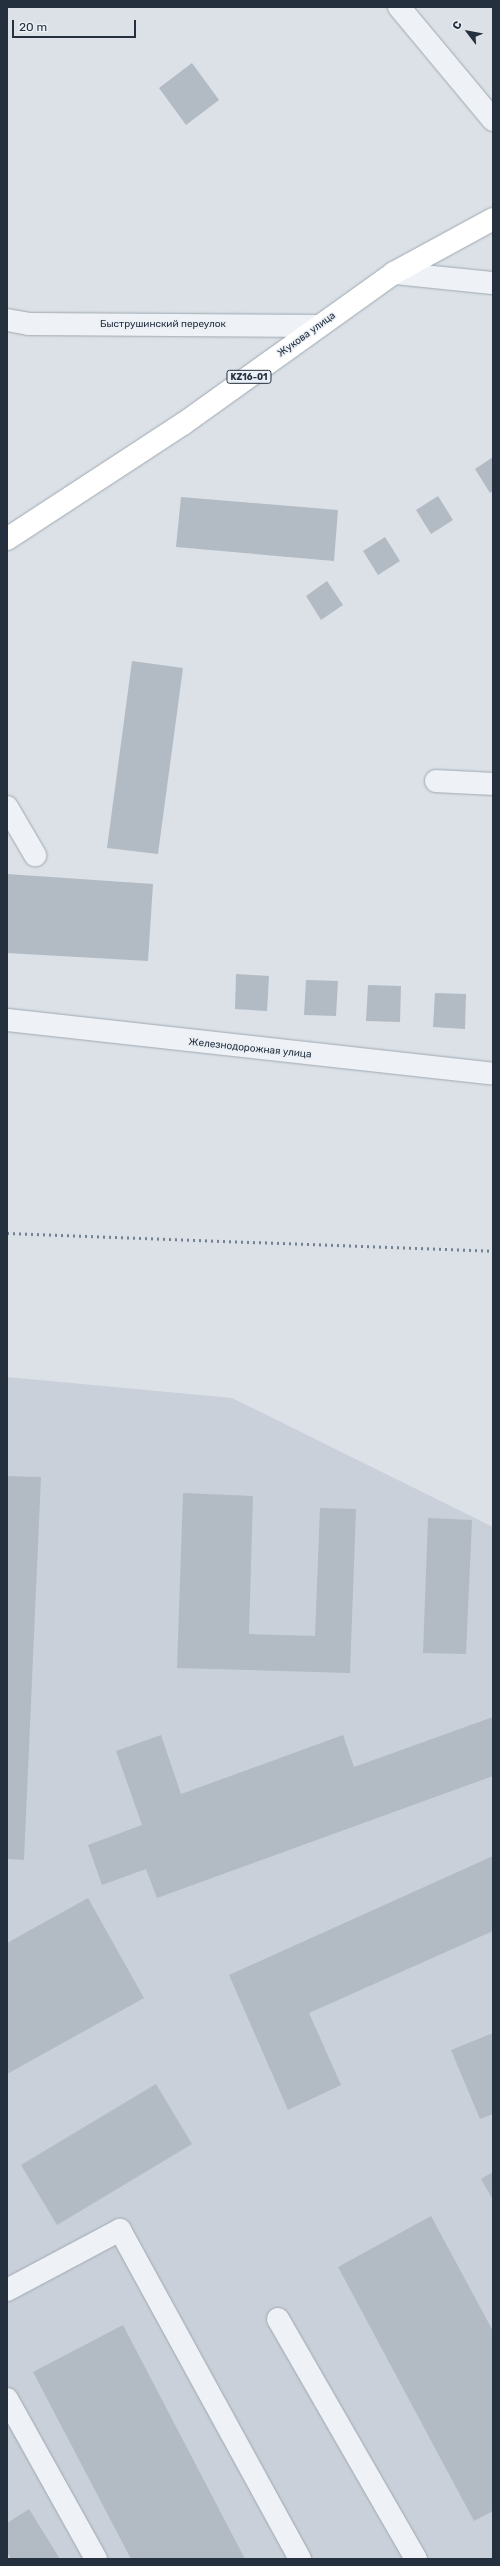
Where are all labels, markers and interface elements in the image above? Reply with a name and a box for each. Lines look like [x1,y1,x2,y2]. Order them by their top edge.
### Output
scale bar [14,12,138,38]
north arrow [448,12,488,52]
text: С [450,19,465,32]
text: 20 m [19,20,47,34]
street label: Жукова улица [276,310,338,360]
street label: Быструшинский переулок [100,319,226,331]
road number: KZ16-01 [226,370,272,384]
street label: Железнодорожная улица [188,1037,312,1061]

